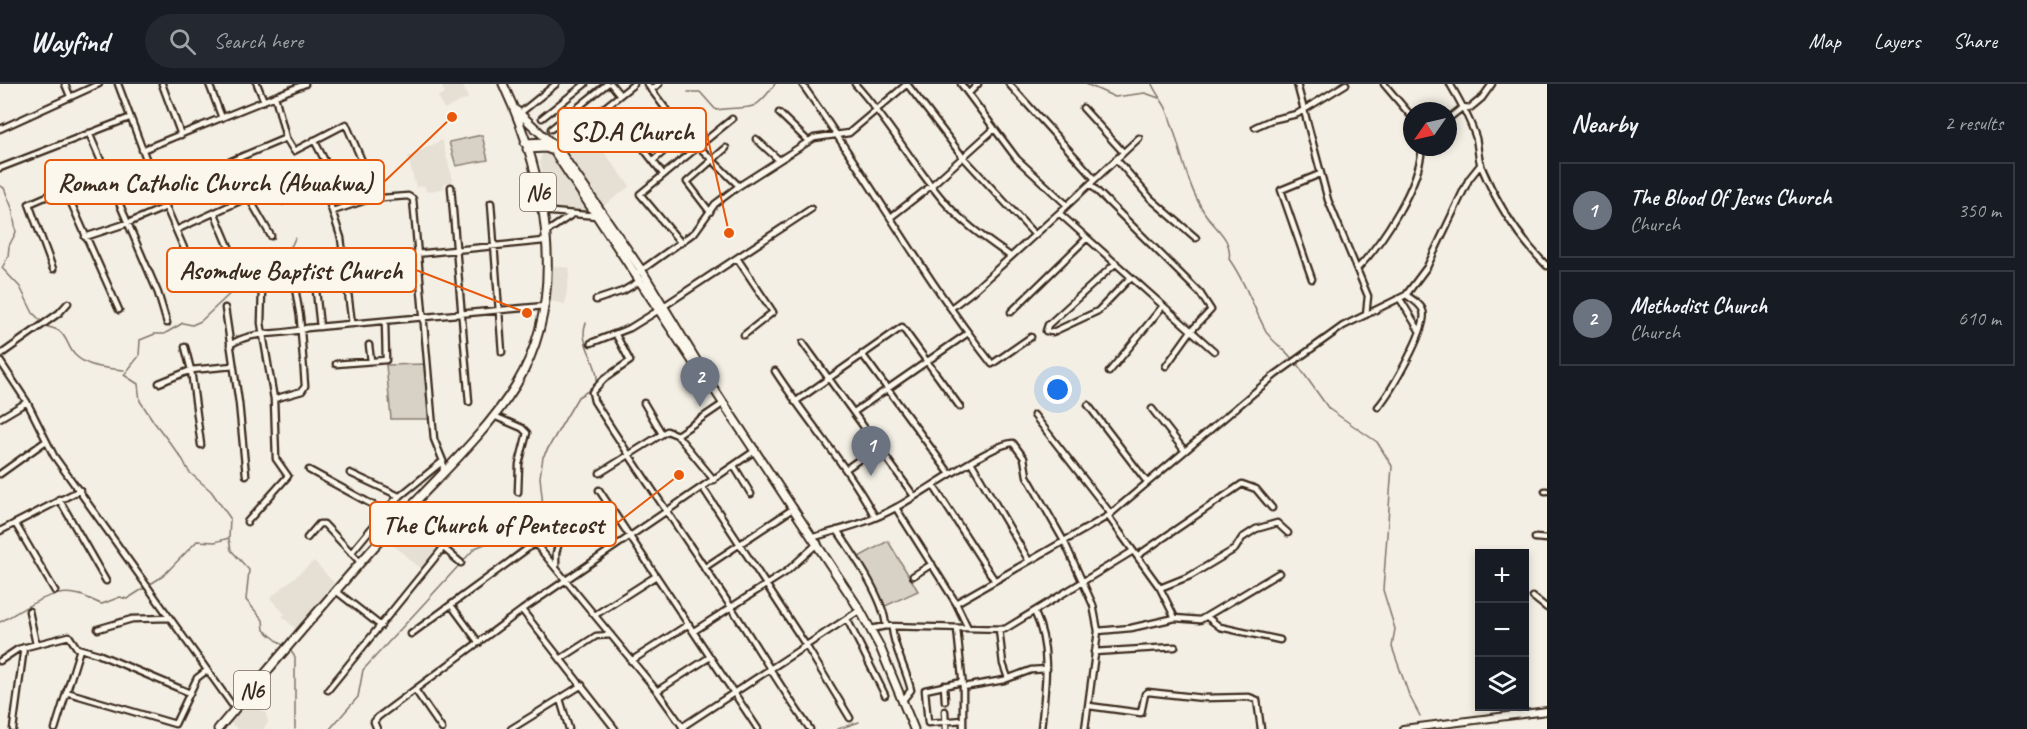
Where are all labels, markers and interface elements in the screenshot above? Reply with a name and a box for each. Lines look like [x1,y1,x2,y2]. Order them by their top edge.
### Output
search box [145,14,565,68]
text: Wayfind [30,24,109,59]
icon: search [166,25,199,58]
text: Search here [214,27,303,55]
text: Map [1808,28,1841,54]
text: Layers [1874,28,1920,54]
text: Share [1953,28,1997,54]
north arrow [1403,102,1457,156]
text: Nearby [1571,107,1636,140]
callout: S.D.A Church [558,108,706,152]
text: 2 results [1944,111,2003,136]
text: S.D.A Church [570,115,696,148]
callout: Roman Catholic Church (Abuakwa) [45,160,384,204]
text: Roman Catholic Church (Abuakwa) [57,166,375,199]
road number: N6 [520,173,556,211]
text: The Blood Of Jesus Church [1630,184,1832,212]
text: 1 [1588,198,1597,223]
text: 350 m [1958,198,2001,223]
text: Church [1630,212,1680,237]
callout: Asomdwe Baptist Church [167,248,416,292]
text: Asomdwe Baptist Church [179,254,404,287]
text: Methodist Church [1630,292,1767,320]
text: 2 [1588,306,1597,331]
text: 610 m [1958,306,2001,331]
text: Church [1630,320,1680,345]
pin: 2 [680,358,720,407]
your location [1043,375,1072,404]
pin: 1 [852,426,890,476]
callout: The Church of Pentecost [370,502,616,546]
text: The Church of Pentecost [382,508,607,541]
map controls [1475,549,1529,711]
button: + [1475,549,1529,603]
button: − [1475,603,1529,657]
button: layers [1475,657,1529,711]
road number: N6 [234,671,270,709]

